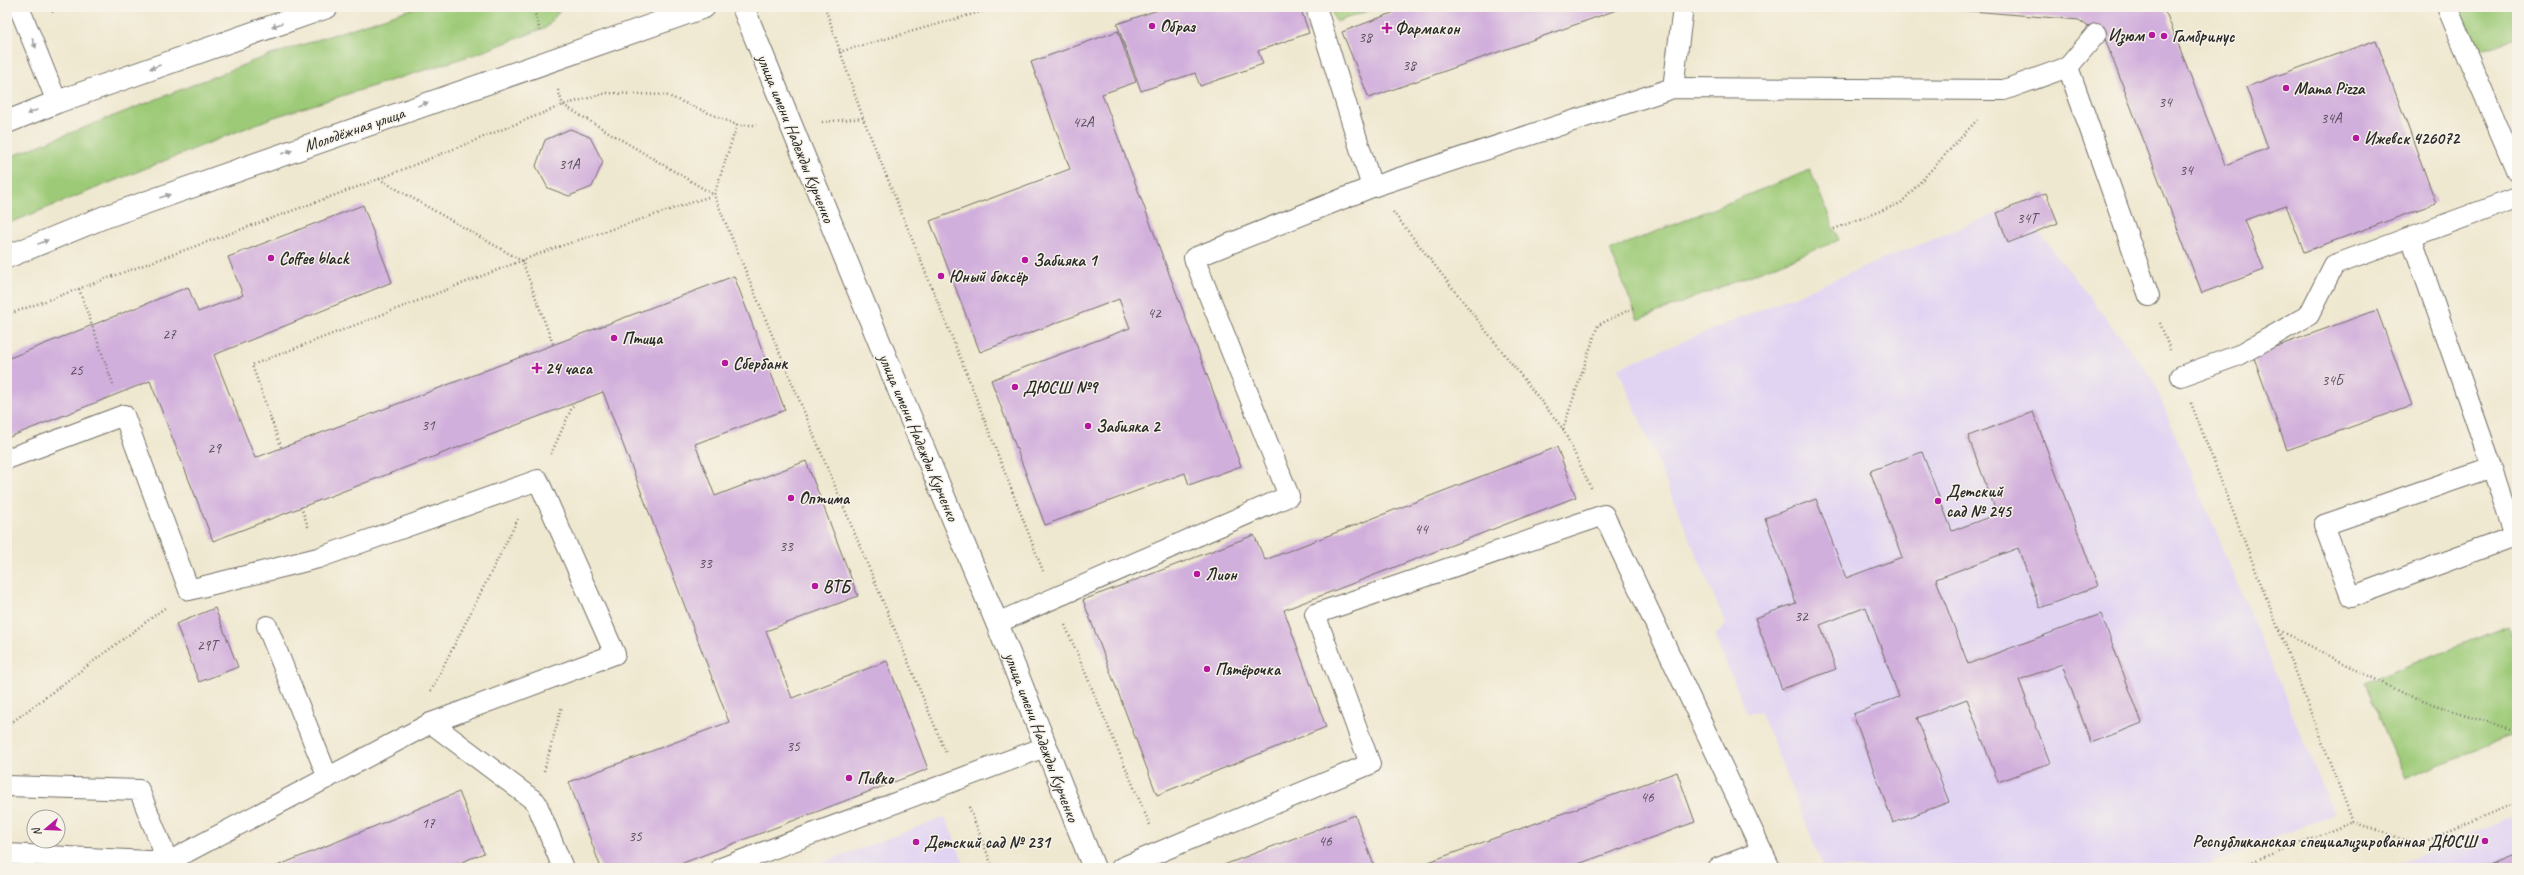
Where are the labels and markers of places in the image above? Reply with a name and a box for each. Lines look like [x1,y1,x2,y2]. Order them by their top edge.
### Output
place label: Образ [1160,16,1196,37]
place label: Фармакон [1395,18,1461,39]
marker: Образ [1147,21,1157,31]
marker: Фармакон [1382,23,1392,33]
place label: Изюм [2108,25,2145,47]
place label: Гамбринус [2172,26,2236,47]
marker: Изюм [2147,30,2157,40]
marker: Гамбринус [2159,31,2169,41]
place label: Mama Pizza [2294,78,2366,99]
marker: Mama Pizza [2281,83,2291,93]
place label: Ижевск 426072 [2364,128,2461,149]
marker: Ижевск 426072 [2351,133,2361,143]
place label: Coffee black [279,248,350,269]
place label: Забияка 1 [1033,250,1099,271]
marker: Coffee black [266,253,276,263]
marker: Забияка 1 [1020,255,1030,265]
place label: Юный боксёр [949,266,1029,287]
marker: Юный боксёр [936,271,946,281]
place label: Птица [622,328,664,349]
marker: Птица [609,333,619,343]
place label: Сбербанк [733,353,788,374]
place label: 24 часа [545,358,593,379]
marker: Сбербанк [720,358,730,368]
marker: 24 часа [532,363,542,373]
place label: ДЮСШ №9 [1023,377,1100,398]
marker: ДЮСШ №9 [1010,382,1020,392]
place label: Забияка 2 [1096,416,1161,437]
marker: Забияка 2 [1083,421,1093,431]
place label: Детский сад № 245 [1946,481,2012,522]
place label: Оптима [799,488,851,509]
marker: Оптима [786,493,796,503]
marker: Детский сад № 245 [1933,496,1943,506]
place label: Лион [1205,564,1238,585]
marker: Лион [1192,569,1202,579]
place label: ВТБ [823,576,852,597]
marker: ВТБ [810,581,820,591]
place label: Пятёрочка [1215,659,1282,680]
marker: Пятёрочка [1202,664,1212,674]
place label: Пивко [857,768,895,789]
marker: Пивко [844,773,854,783]
place label: Республиканская специализированная ДЮСШ [2193,831,2479,853]
place label: Детский сад № 231 [924,832,1052,853]
marker: Республиканская специализированная ДЮСШ [2480,836,2490,846]
marker: Детский сад № 231 [911,837,921,847]

